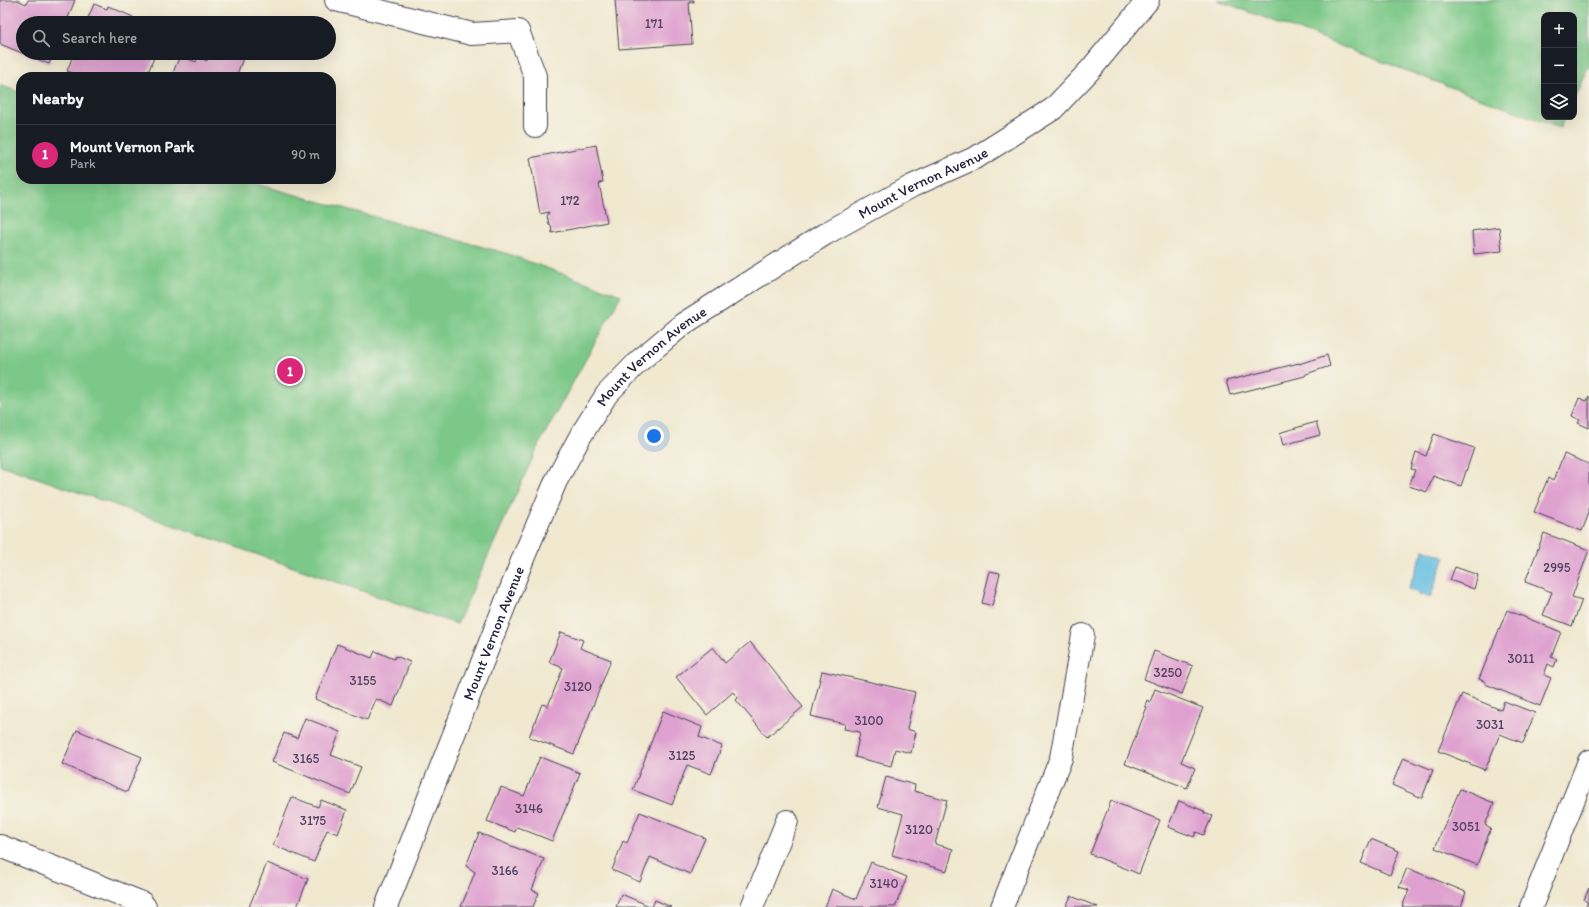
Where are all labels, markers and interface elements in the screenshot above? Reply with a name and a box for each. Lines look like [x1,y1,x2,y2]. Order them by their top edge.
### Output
map controls [1541,12,1577,120]
button: + [1541,12,1577,48]
search box [16,16,336,60]
house number: 171 [645,16,663,31]
icon: search [30,27,52,49]
text: Search here [62,29,137,47]
button: − [1541,48,1577,84]
button: layers [1541,84,1577,120]
text: Nearby [32,88,84,108]
text: Mount Vernon Park [70,138,194,156]
street label: Mount Vernon Avenue [855,143,992,223]
text: 1 [42,147,48,162]
text: 90 m [291,147,320,162]
text: Park [70,156,96,171]
house number: 172 [560,193,580,208]
street label: Mount Vernon Avenue [593,302,710,410]
pin: 1 [277,356,303,386]
your location [644,426,664,446]
house number: 2995 [1543,560,1571,575]
street label: Mount Vernon Avenue [459,564,528,703]
house number: 3011 [1507,651,1535,666]
house number: 3250 [1154,665,1182,680]
house number: 3155 [350,673,377,688]
house number: 3120 [564,679,592,694]
house number: 3100 [854,713,884,728]
house number: 3031 [1476,717,1504,732]
house number: 3125 [669,748,696,763]
house number: 3165 [293,751,320,766]
house number: 3146 [515,801,543,816]
house number: 3175 [300,813,326,828]
house number: 3051 [1452,819,1480,834]
house number: 3120 [905,822,933,837]
house number: 3166 [492,863,519,878]
house number: 3140 [870,876,898,891]

